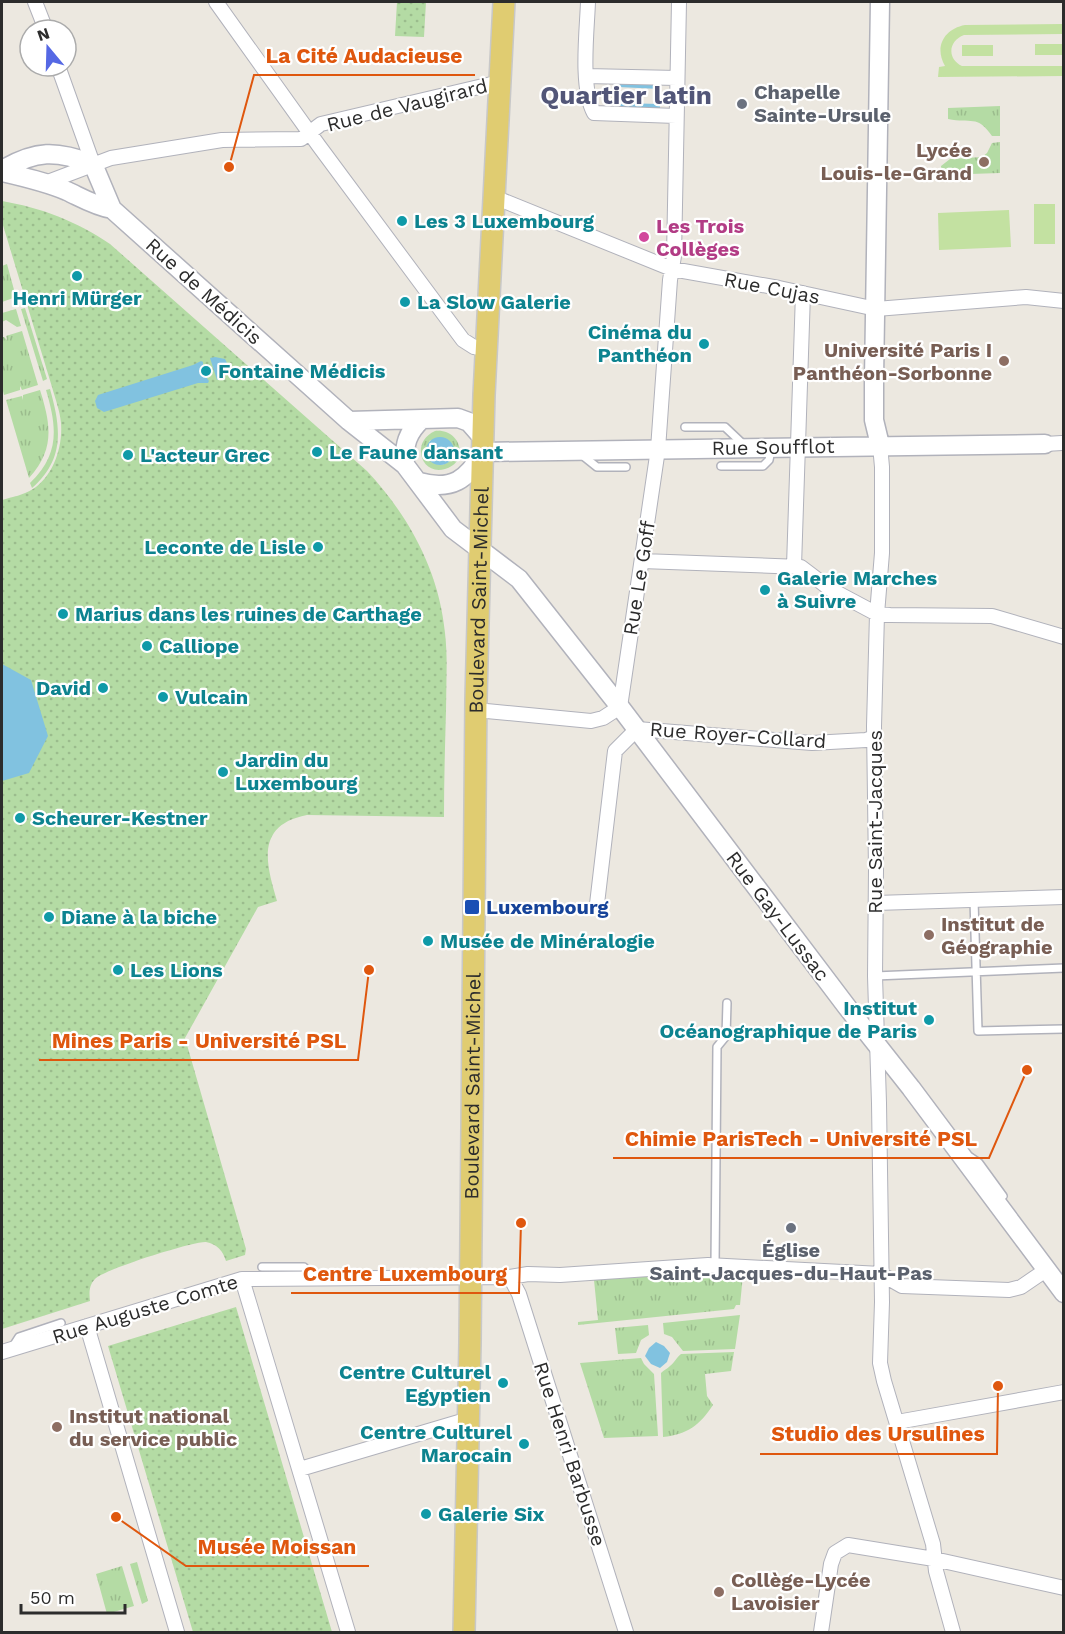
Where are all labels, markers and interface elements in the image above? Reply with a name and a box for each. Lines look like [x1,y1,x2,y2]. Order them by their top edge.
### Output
north arrow [18,18,78,78]
text: N [35,23,52,45]
callout: La Cité Audacieuse [254,36,475,75]
text: La Cité Audacieuse [266,43,462,68]
street label: Rue de Vaugirard [324,73,490,137]
district label: Quartier latin [540,80,712,110]
place label: Chapelle Sainte-Ursule [754,80,891,127]
marker: Chapelle Sainte-Ursule [735,97,749,111]
place label: Lycée Louis-le-Grand [821,138,972,185]
marker: Lycée Louis-le-Grand [977,155,991,169]
place label: Les 3 Luxembourg [414,209,595,233]
marker: Les 3 Luxembourg [395,214,409,228]
place label: Les Trois Collèges [656,214,745,261]
marker: Les Trois Collèges [637,230,651,244]
street label: Rue de Médicis [141,233,267,349]
street label: Rue Cujas [722,267,822,309]
marker: Henri Mürger [70,269,84,283]
place label: Henri Mürger [12,286,142,310]
place label: La Slow Galerie [417,290,571,314]
marker: La Slow Galerie [398,295,412,309]
place label: Cinéma du Panthéon [588,320,692,367]
marker: Cinéma du Panthéon [697,337,711,351]
place label: Université Paris I Panthéon-Sorbonne [793,338,992,385]
marker: Université Paris I Panthéon-Sorbonne [997,354,1011,368]
place label: Fontaine Médicis [218,359,386,383]
marker: Fontaine Médicis [199,364,213,378]
street label: Rue Soufflot [711,434,835,460]
place label: Le Faune dansant [329,440,503,464]
place label: L'acteur Grec [140,443,270,467]
marker: Le Faune dansant [310,445,324,459]
marker: L'acteur Grec [121,448,135,462]
street label: Boulevard Saint-Michel [464,486,494,714]
street label: Rue Le Goff [618,519,660,637]
place label: Leconte de Lisle [144,535,306,559]
marker: Leconte de Lisle [311,540,325,554]
place label: Galerie Marches à Suivre [777,566,937,613]
marker: Galerie Marches à Suivre [758,583,772,597]
place label: Marius dans les ruines de Carthage [75,602,422,626]
marker: Marius dans les ruines de Carthage [56,607,70,621]
place label: Calliope [159,634,239,658]
marker: Calliope [140,639,154,653]
place label: David [36,676,91,700]
marker: David [96,681,110,695]
place label: Vulcain [175,685,248,709]
marker: Vulcain [156,690,170,704]
street label: Rue Royer-Collard [649,717,827,753]
street label: Rue Saint-Jacques [863,730,887,914]
place label: Jardin du Luxembourg [235,748,358,795]
marker: Jardin du Luxembourg [216,765,230,779]
place label: Scheurer-Kestner [32,806,208,830]
marker: Scheurer-Kestner [13,811,27,825]
street label: Rue Gay-Lussac [721,846,835,986]
place label: Luxembourg [486,895,609,919]
marker: Luxembourg [463,898,481,916]
place label: Diane à la biche [61,905,217,929]
marker: Diane à la biche [42,910,56,924]
place label: Institut de Géographie [941,912,1053,959]
marker: Institut de Géographie [922,928,936,942]
place label: Musée de Minéralogie [440,929,655,953]
marker: Musée de Minéralogie [421,934,435,948]
place label: Les Lions [130,958,223,982]
marker: Les Lions [111,963,125,977]
street label: Boulevard Saint-Michel [459,972,485,1200]
place label: Institut Océanographique de Paris [659,996,917,1043]
marker: Institut Océanographique de Paris [922,1013,936,1027]
callout: Mines Paris - Université PSL [39,1021,358,1060]
text: Mines Paris - Université PSL [52,1028,347,1053]
callout: Chimie ParisTech - Université PSL [613,1119,989,1158]
text: Chimie ParisTech - Université PSL [625,1126,978,1151]
marker: Église Saint-Jacques-du-Haut-Pas [784,1221,798,1235]
place label: Église Saint-Jacques-du-Haut-Pas [650,1238,933,1285]
callout: Centre Luxembourg [291,1254,519,1293]
text: Centre Luxembourg [303,1261,507,1286]
street label: Rue Auguste Comte [49,1269,241,1349]
street label: Rue Henri Barbusse [529,1359,611,1549]
place label: Centre Culturel Egyptien [339,1360,491,1407]
marker: Centre Culturel Egyptien [496,1376,510,1390]
place label: Institut national du service public [69,1404,237,1451]
callout: Studio des Ursulines [760,1415,997,1454]
marker: Institut national du service public [50,1420,64,1434]
place label: Centre Culturel Marocain [360,1420,512,1467]
text: Studio des Ursulines [771,1421,985,1446]
marker: Centre Culturel Marocain [517,1437,531,1451]
place label: Galerie Six [438,1502,545,1526]
marker: Galerie Six [419,1507,433,1521]
callout: Musée Moissan [186,1527,369,1566]
text: Musée Moissan [198,1534,356,1559]
place label: Collège-Lycée Lavoisier [731,1568,871,1615]
scale bar [21,1577,124,1615]
marker: Collège-Lycée Lavoisier [712,1585,726,1599]
text: 50 m [30,1587,75,1608]

